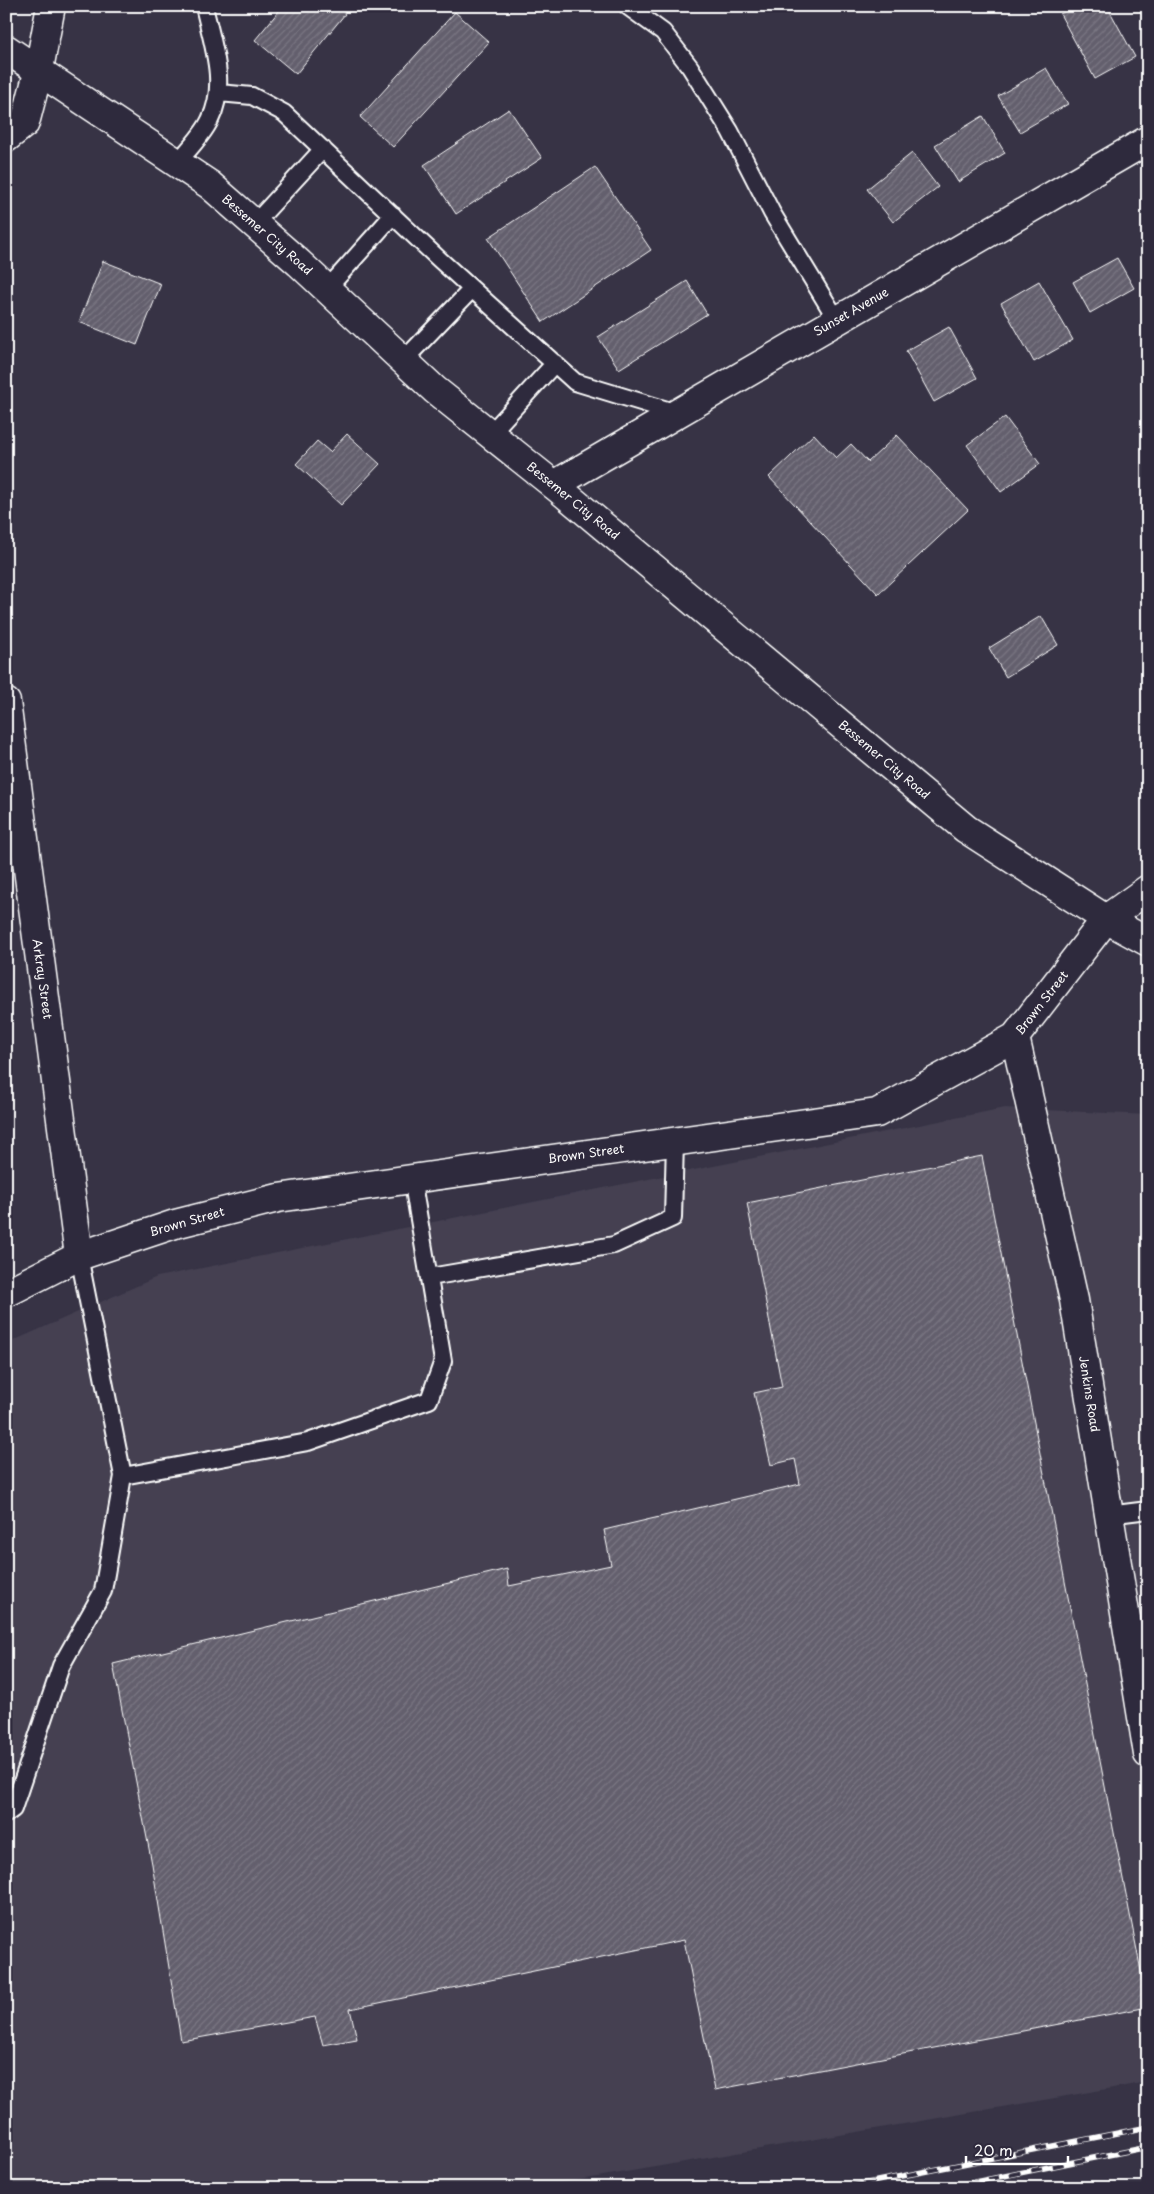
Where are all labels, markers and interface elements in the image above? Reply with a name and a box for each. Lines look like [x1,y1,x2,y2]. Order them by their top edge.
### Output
street label: Bessemer City Road [218,190,317,279]
street label: Sunset Avenue [810,282,892,340]
street label: Bessemer City Road [523,457,624,543]
street label: Bessemer City Road [835,715,934,803]
street label: Arkray Street [28,938,58,1020]
street label: Brown Street [1010,966,1072,1038]
street label: Brown Street [546,1139,625,1167]
street label: Brown Street [147,1202,226,1240]
street label: Jenkins Road [1075,1354,1105,1433]
scale bar [966,2134,1069,2166]
text: 20 m [974,2138,1013,2161]

